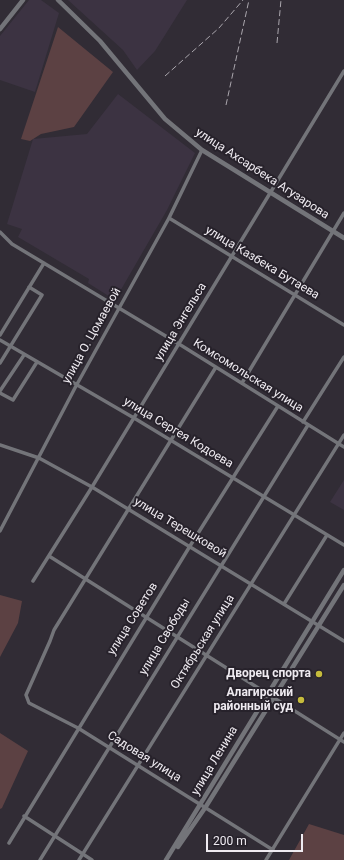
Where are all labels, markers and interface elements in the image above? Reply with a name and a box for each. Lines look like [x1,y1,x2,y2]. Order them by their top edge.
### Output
street label: улица Ахсарбека Агузарова [193,125,331,223]
street label: улица Казбека Бутаева [202,223,322,303]
street label: улица Энгельса [152,280,210,364]
street label: улица О. Цомаевой [60,285,124,387]
street label: Комсомольская улица [190,336,306,416]
street label: улица Сергея Кодоева [121,395,235,471]
street label: улица Терешковой [131,495,229,561]
street label: улица Советов [105,580,161,658]
street label: Октябрьская улица [168,592,238,692]
street label: улица Свободы [136,596,194,678]
place label: Дворец спорта [226,667,311,681]
marker: Дворец спорта [314,669,324,679]
place label: Алагирский районный суд [213,686,293,714]
marker: Алагирский районный суд [296,695,306,705]
street label: улица Ленина [189,724,241,798]
street label: Садовая улица [104,729,184,785]
scale bar [208,826,305,852]
text: 200 m [213,834,247,848]

